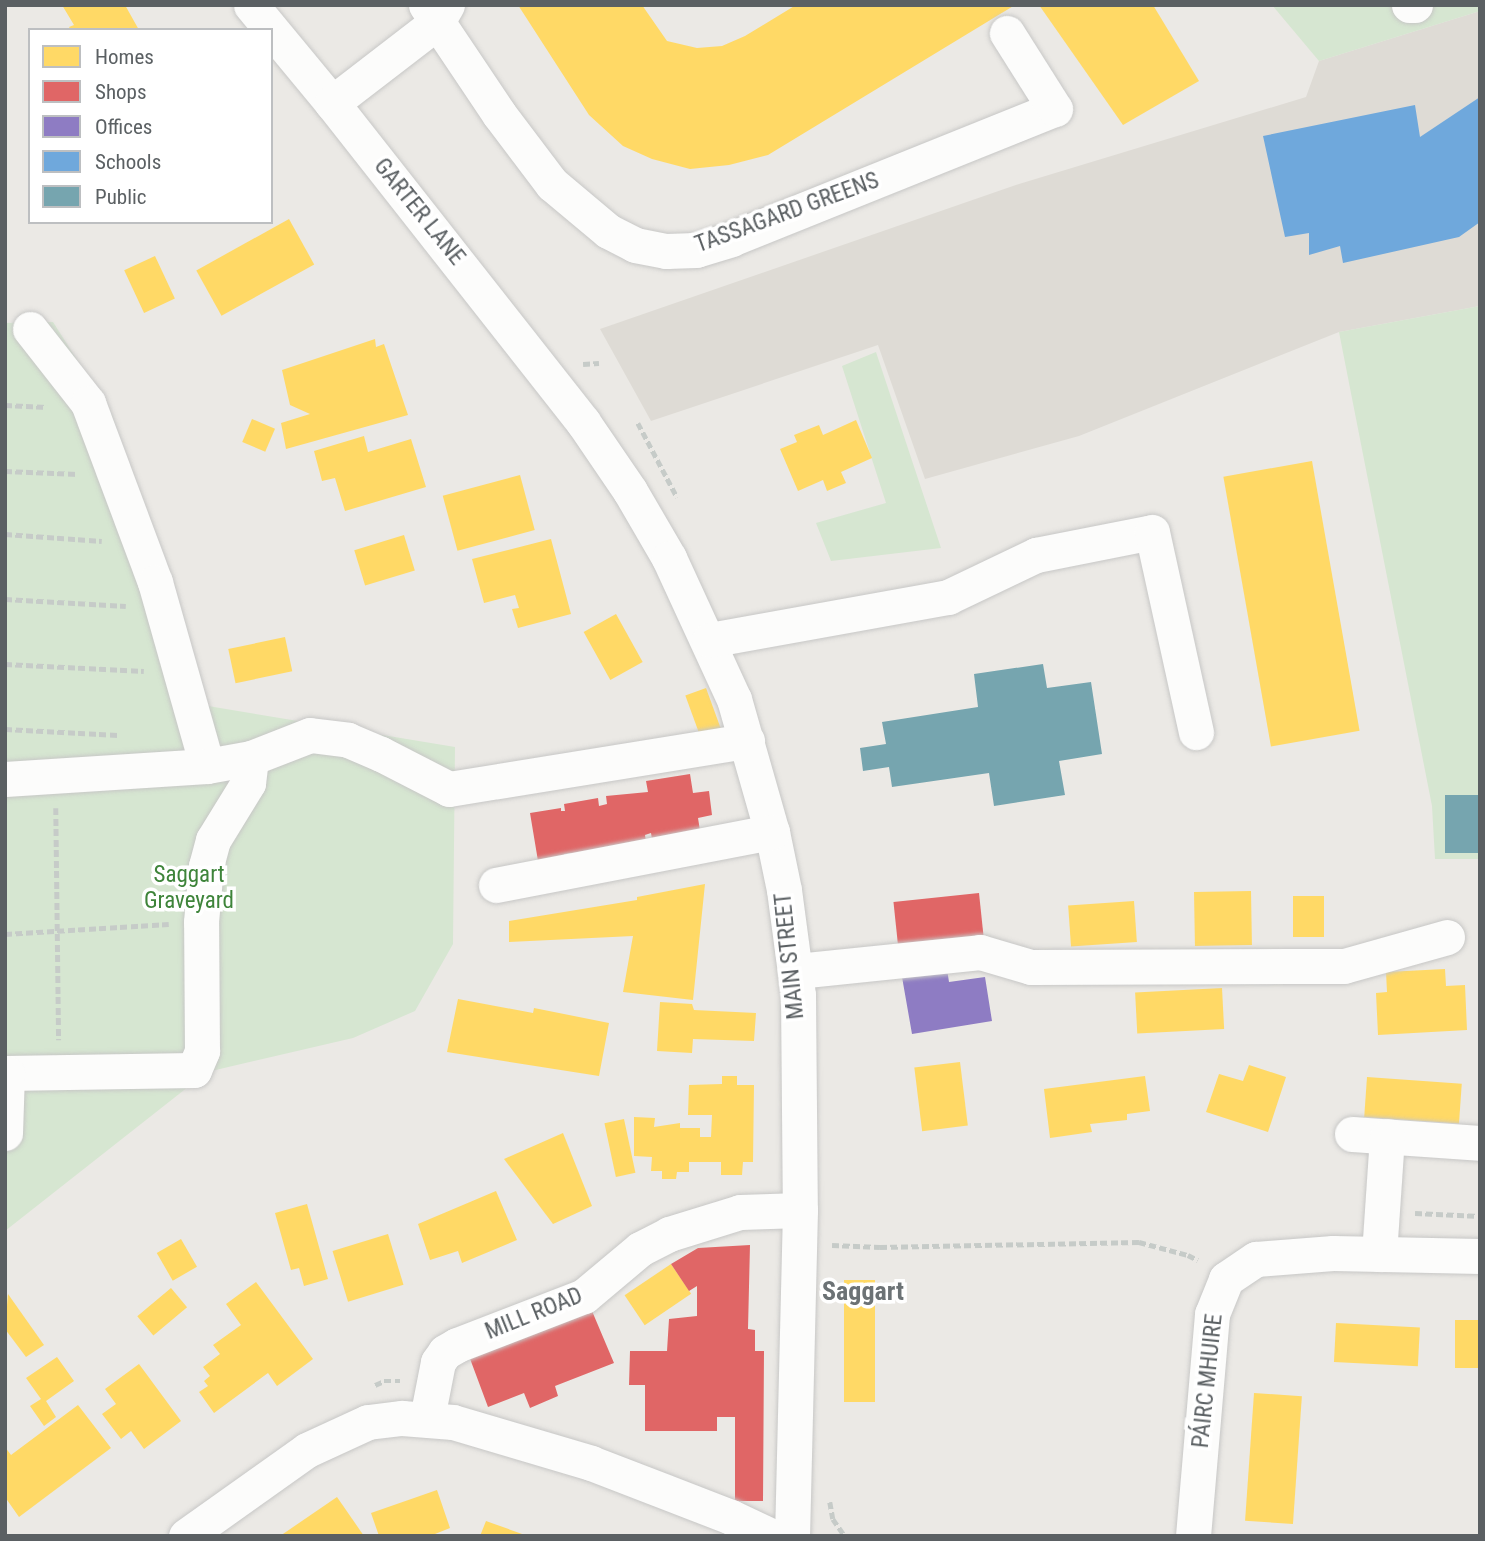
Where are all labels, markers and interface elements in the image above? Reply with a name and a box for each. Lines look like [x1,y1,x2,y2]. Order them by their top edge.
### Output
legend [28,28,273,224]
text: Homes [95,45,154,69]
text: Shops [95,80,147,104]
text: Offices [95,115,152,139]
text: Schools [95,150,161,174]
street label: GARTER LANE [368,153,470,271]
street label: TASSAGARD GREENS [691,167,883,259]
text: Public [95,185,147,209]
park label: Saggart Graveyard [144,861,234,915]
street label: MAIN STREET [770,891,810,1021]
district label: Saggart [822,1276,904,1308]
street label: MILL ROAD [481,1282,587,1346]
street label: PÁIRC MHUIRE [1187,1313,1229,1449]

